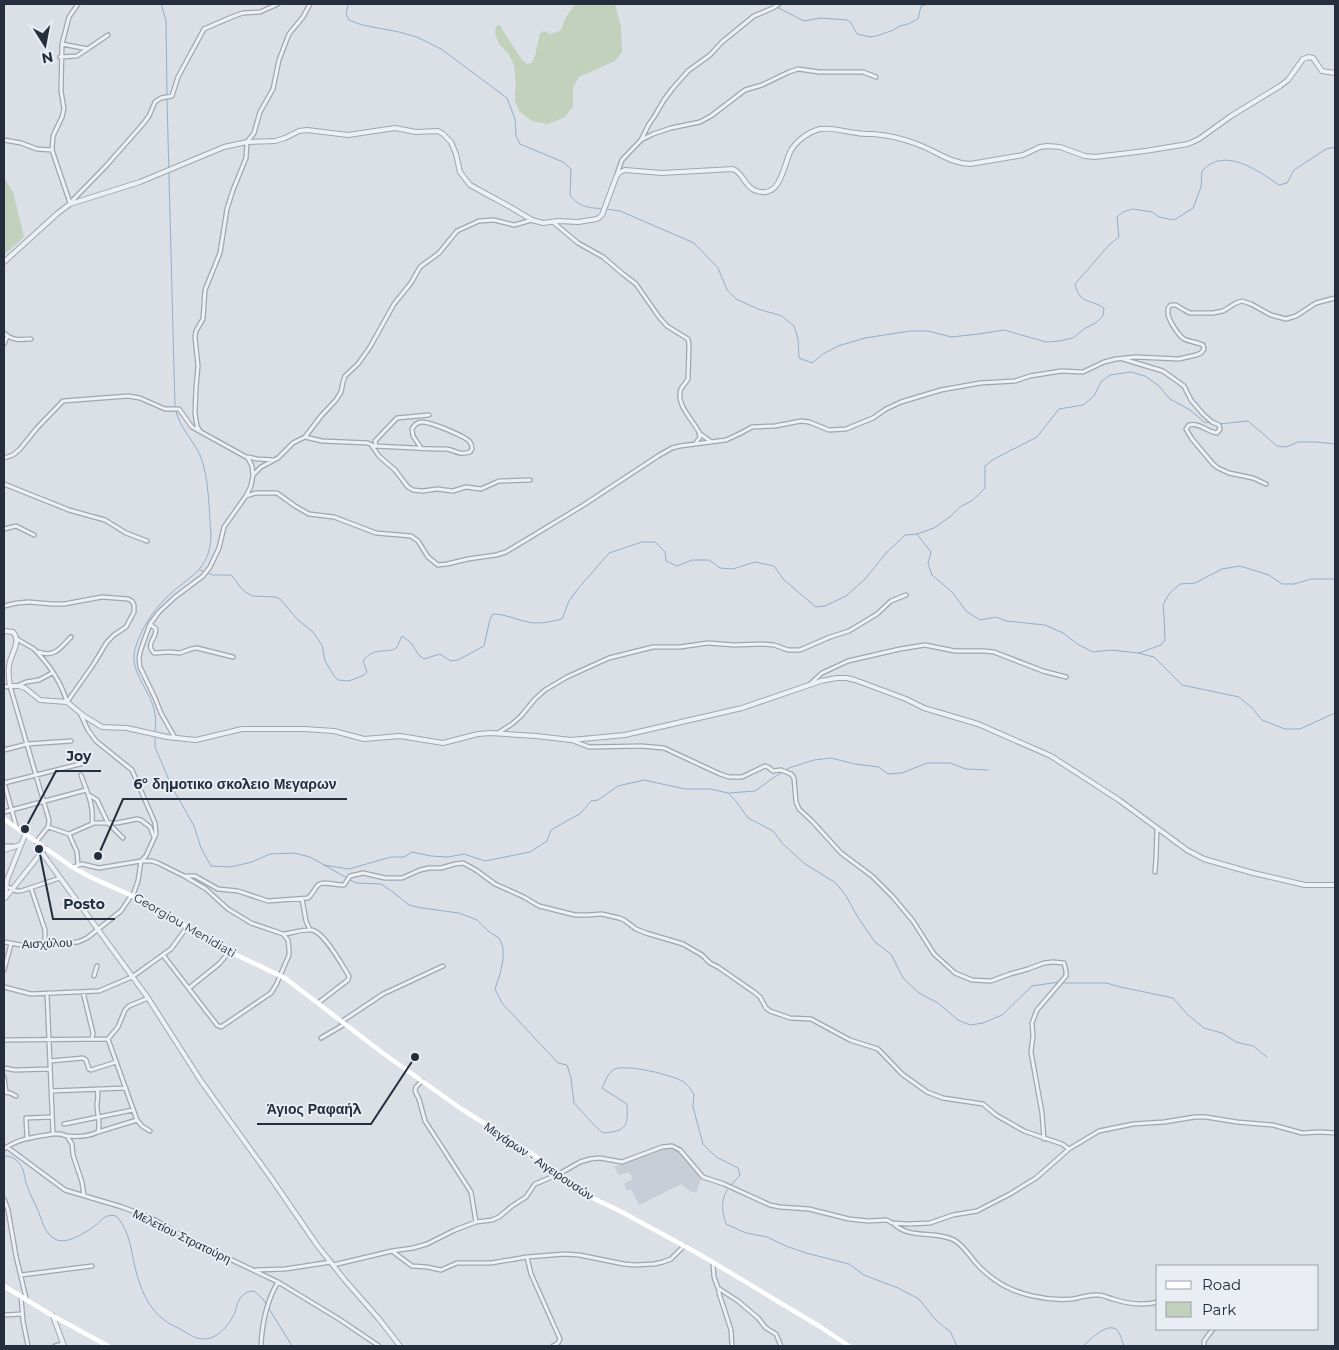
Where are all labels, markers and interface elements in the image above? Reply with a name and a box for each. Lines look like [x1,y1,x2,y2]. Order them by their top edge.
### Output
north arrow [20,20,70,70]
text: N [40,48,55,68]
callout: Joy [56,742,101,771]
text: Joy [66,747,92,765]
callout: 6° δημοτικο σκολειο Μεγαρων [123,770,347,799]
text: 6° δημοτικο σκολειο Μεγαρων [133,775,337,793]
callout: Posto [53,890,115,919]
street label: Georgiou Menidiati [131,890,239,960]
text: Posto [63,895,105,913]
street label: Αισχύλου [21,935,73,951]
callout: Άγιος Ραφαήλ [257,1095,371,1124]
text: Άγιος Ραφαήλ [267,1100,362,1118]
street label: Μεγάρων - Αιγειρουσών [481,1119,597,1203]
street label: Μελετίου Στρατούρη [130,1206,234,1266]
legend [1156,1265,1319,1330]
text: Road [1202,1275,1241,1294]
text: Park [1202,1300,1236,1319]

